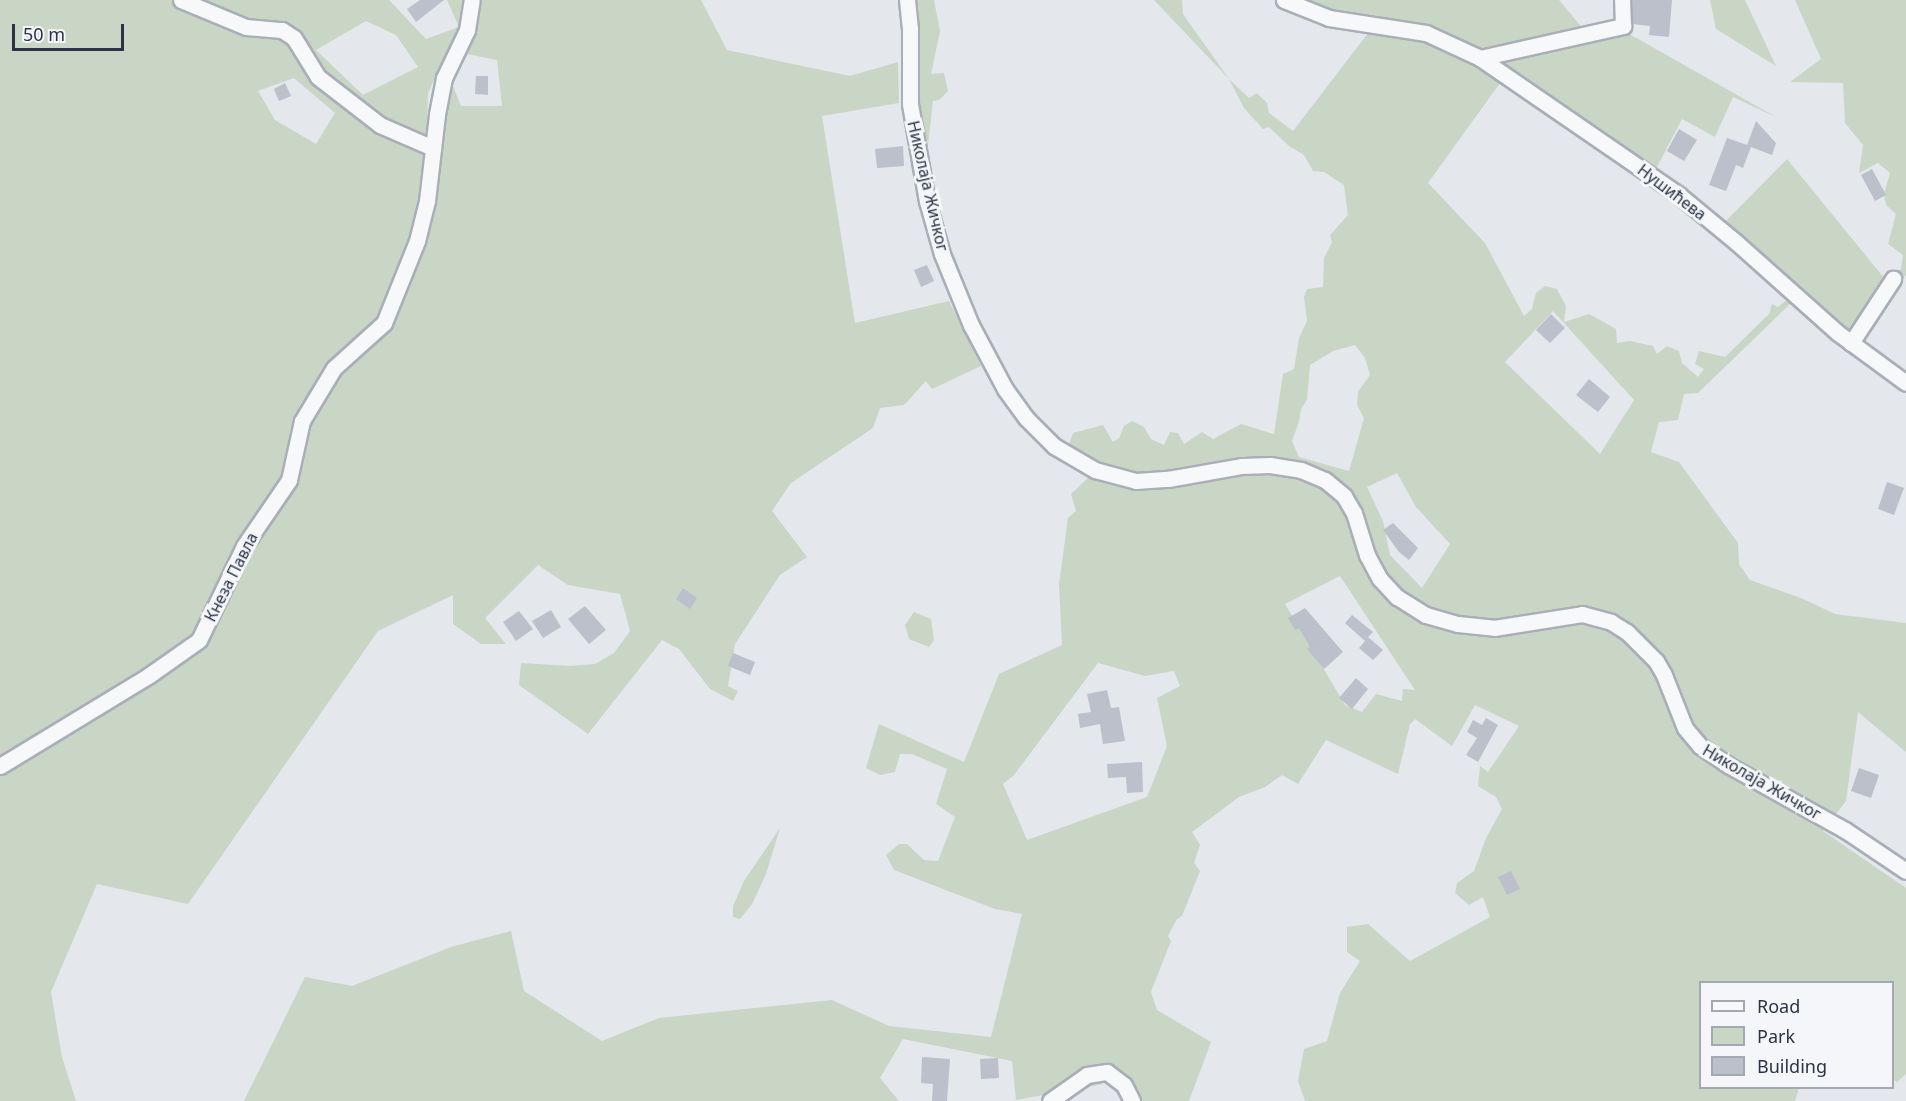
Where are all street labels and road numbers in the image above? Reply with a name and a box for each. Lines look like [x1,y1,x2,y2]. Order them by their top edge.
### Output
street label: Николаја Жичког [904,119,952,253]
street label: Нушићева [1634,160,1710,224]
street label: Кнеза Павла [200,529,262,625]
street label: Николаја Жичког [1699,740,1825,824]

